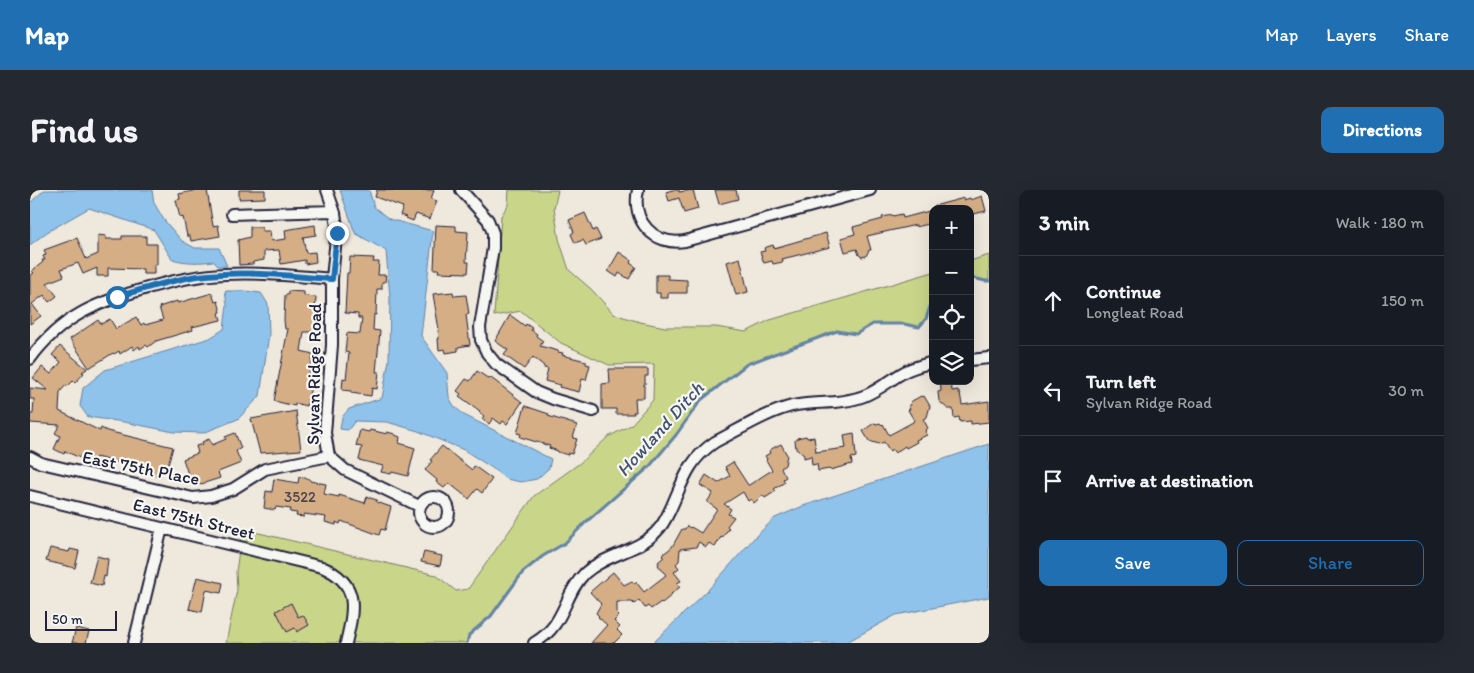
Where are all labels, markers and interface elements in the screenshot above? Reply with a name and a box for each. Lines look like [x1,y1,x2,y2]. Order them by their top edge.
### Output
text: Map [25,21,69,50]
text: Map [1265,24,1298,46]
text: Layers [1326,24,1376,46]
text: Share [1404,24,1449,46]
button: Directions [1321,107,1444,153]
text: Find us [30,109,138,151]
map controls [929,205,974,385]
button: + [929,205,974,250]
text: 3 min [1039,210,1089,235]
text: Walk · 180 m [1336,213,1424,232]
route end [326,222,349,245]
button: − [929,250,974,295]
text: Continue [1086,280,1161,303]
route start [106,286,129,309]
icon: ahead [1039,287,1067,315]
text: 150 m [1381,291,1424,310]
button: locate [929,295,974,340]
street label: Sylvan Ridge Road [302,303,326,445]
text: Longleat Road [1086,303,1184,322]
button: layers [929,340,974,385]
text: Turn left [1086,370,1156,393]
water label: Howland Ditch [611,376,709,481]
icon: left [1039,377,1067,405]
text: 30 m [1388,381,1424,400]
text: Sylvan Ridge Road [1086,393,1212,412]
street label: East 75th Place [81,446,201,490]
icon: arrive [1039,467,1067,495]
text: Arrive at destination [1086,469,1253,492]
house number: 3522 [284,488,316,506]
street label: East 75th Street [131,493,257,545]
button: Save [1039,540,1227,586]
button: Share [1237,540,1424,586]
scale bar [45,608,118,631]
text: 50 m [52,611,83,628]

